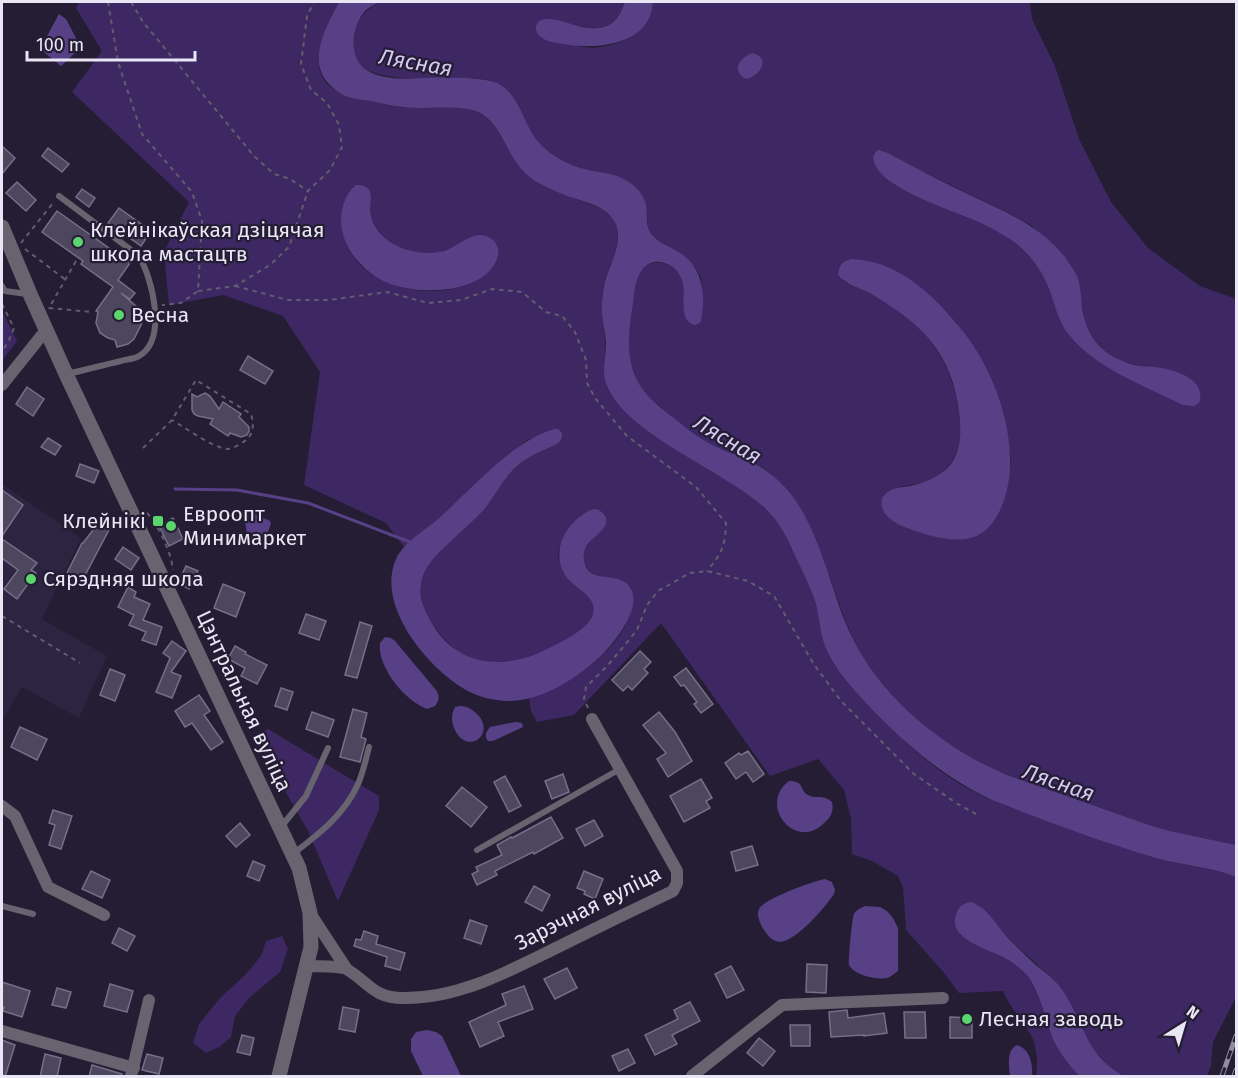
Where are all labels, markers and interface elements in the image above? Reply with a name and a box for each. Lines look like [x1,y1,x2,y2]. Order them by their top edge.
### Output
scale bar [27,24,195,62]
text: 100 m [36,34,84,56]
water label: Лясная [376,43,455,82]
place label: Клейнікаўская дзіцячая школа мастацтв [90,217,325,267]
marker: Клейнікаўская дзіцячая школа мастацтв [71,235,85,249]
place label: Весна [131,302,189,328]
marker: Весна [112,308,126,322]
water label: Лясная [688,408,766,470]
place label: Евроопт Минимаркет [183,501,307,551]
place label: Клейнікі [62,508,146,534]
marker: Клейнікі [151,514,165,528]
marker: Евроопт Минимаркет [164,519,178,533]
place label: Сярэдняя школа [43,566,204,592]
marker: Сярэдняя школа [24,572,38,586]
street label: Цэнтральная вуліца [191,606,297,796]
water label: Лясная [1018,757,1098,807]
street label: Зарэчная вуліца [511,860,665,956]
north arrow [1154,994,1214,1054]
text: N [1183,1002,1203,1023]
place label: Лесная заводь [979,1006,1124,1032]
marker: Лесная заводь [960,1012,974,1026]

